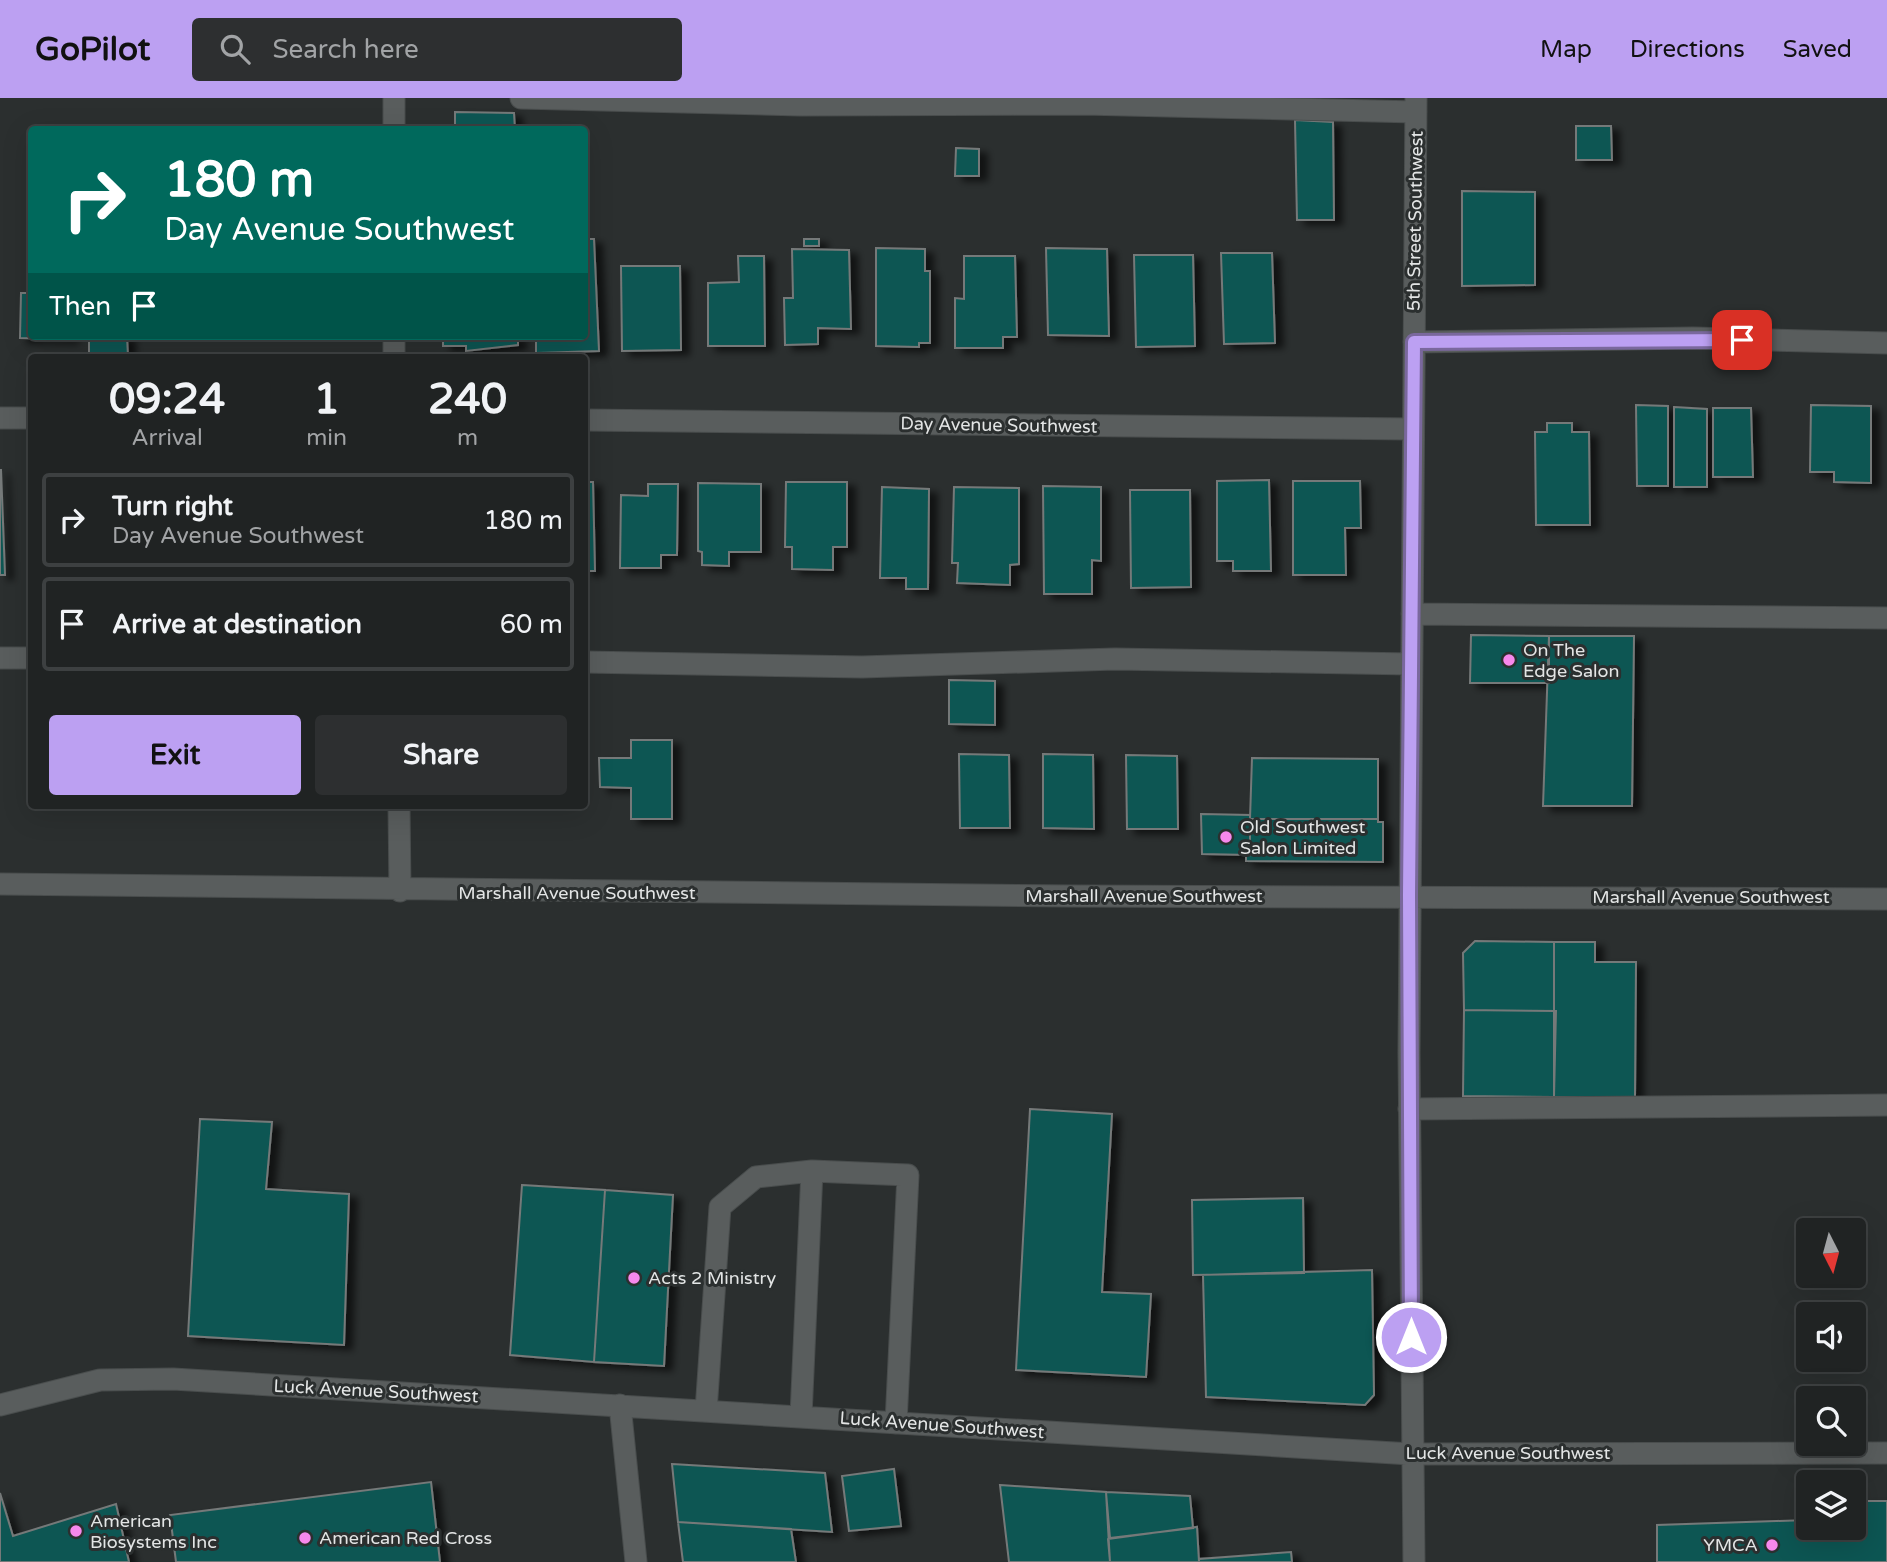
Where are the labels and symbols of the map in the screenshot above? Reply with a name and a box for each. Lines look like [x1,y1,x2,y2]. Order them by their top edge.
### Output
street label: 5th Street Southwest [1402,131,1428,311]
pin [1712,310,1772,370]
street label: Day Avenue Southwest [900,412,1098,438]
place label: On The Edge Salon [1523,639,1619,682]
marker: On The Edge Salon [1501,652,1517,668]
place label: Old Southwest Salon Limited [1240,816,1366,859]
marker: Old Southwest Salon Limited [1218,829,1234,845]
street label: Marshall Avenue Southwest [458,882,696,904]
street label: Marshall Avenue Southwest [1025,885,1263,907]
street label: Marshall Avenue Southwest [1592,886,1830,908]
north arrow [1796,1218,1866,1288]
place label: Acts 2 Ministry [648,1267,776,1289]
marker: Acts 2 Ministry [626,1270,642,1286]
position arrow [1374,1300,1448,1374]
street label: Luck Avenue Southwest [273,1375,479,1407]
street label: Luck Avenue Southwest [839,1407,1045,1443]
street label: Luck Avenue Southwest [1406,1442,1611,1464]
place label: American Biosystems Inc [90,1510,217,1553]
marker: American Biosystems Inc [68,1523,84,1539]
place label: American Red Cross [319,1527,492,1549]
marker: American Red Cross [297,1530,313,1546]
place label: YMCA [1703,1534,1758,1556]
marker: YMCA [1764,1537,1780,1553]

